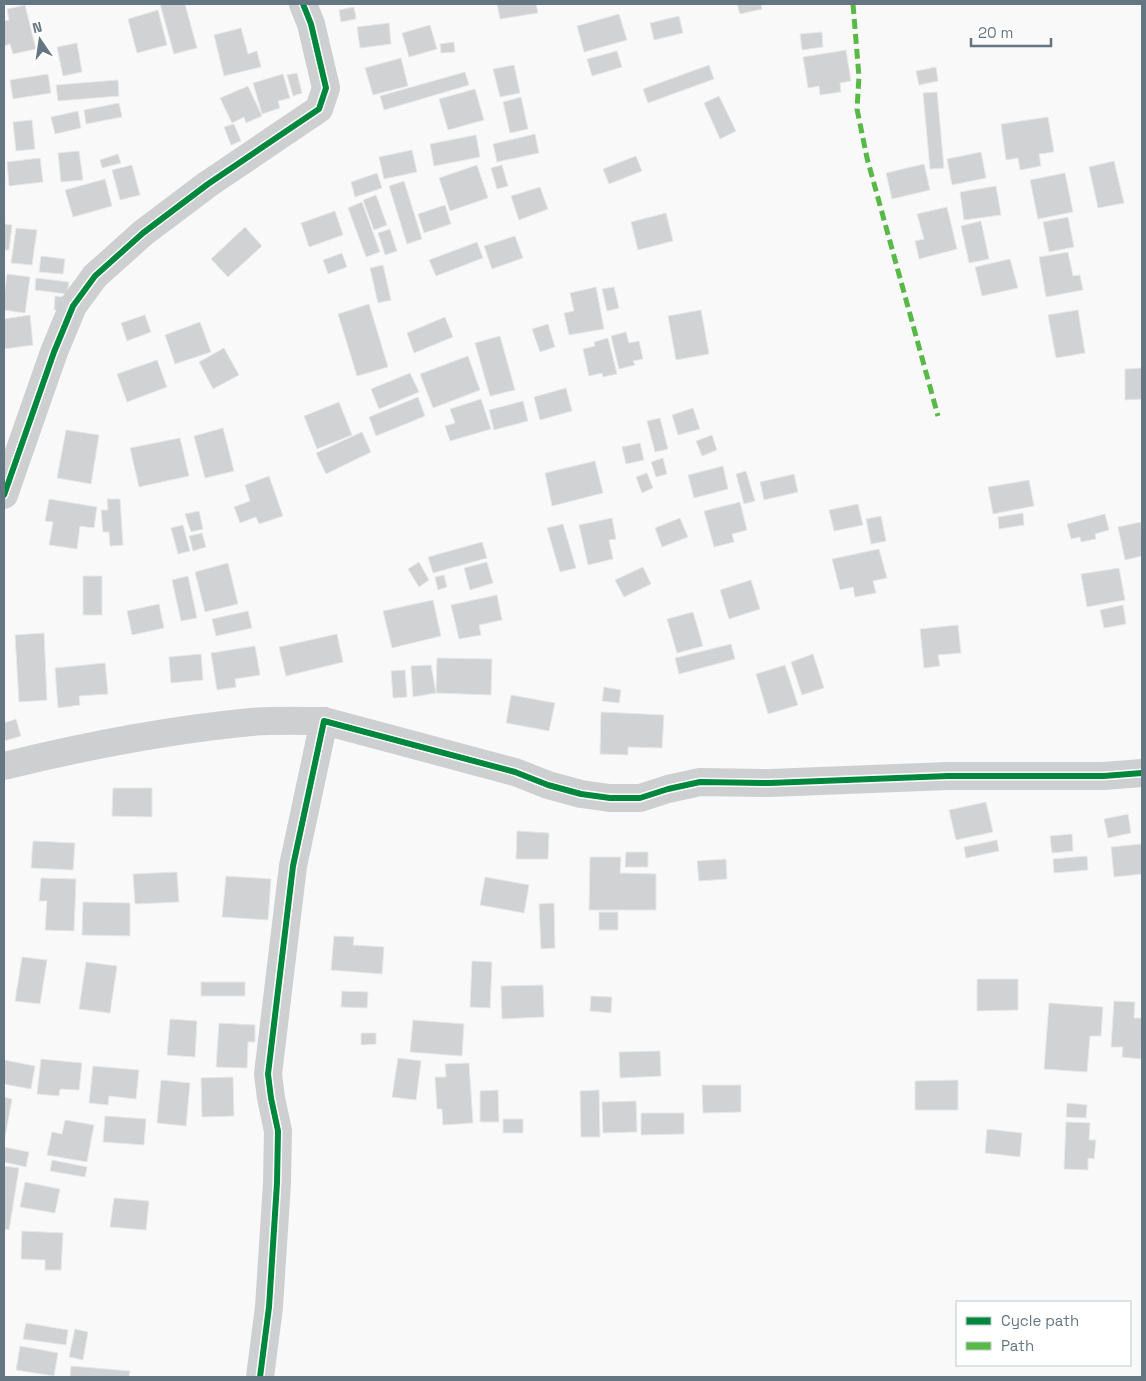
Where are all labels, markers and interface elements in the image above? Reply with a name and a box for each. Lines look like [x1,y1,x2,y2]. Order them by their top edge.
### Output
north arrow [15,15,65,65]
scale bar [971,15,1051,47]
text: N [30,18,44,37]
text: 20 m [978,23,1013,42]
legend [956,1301,1131,1366]
text: Cycle path [1001,1311,1079,1330]
text: Path [1001,1336,1034,1355]

